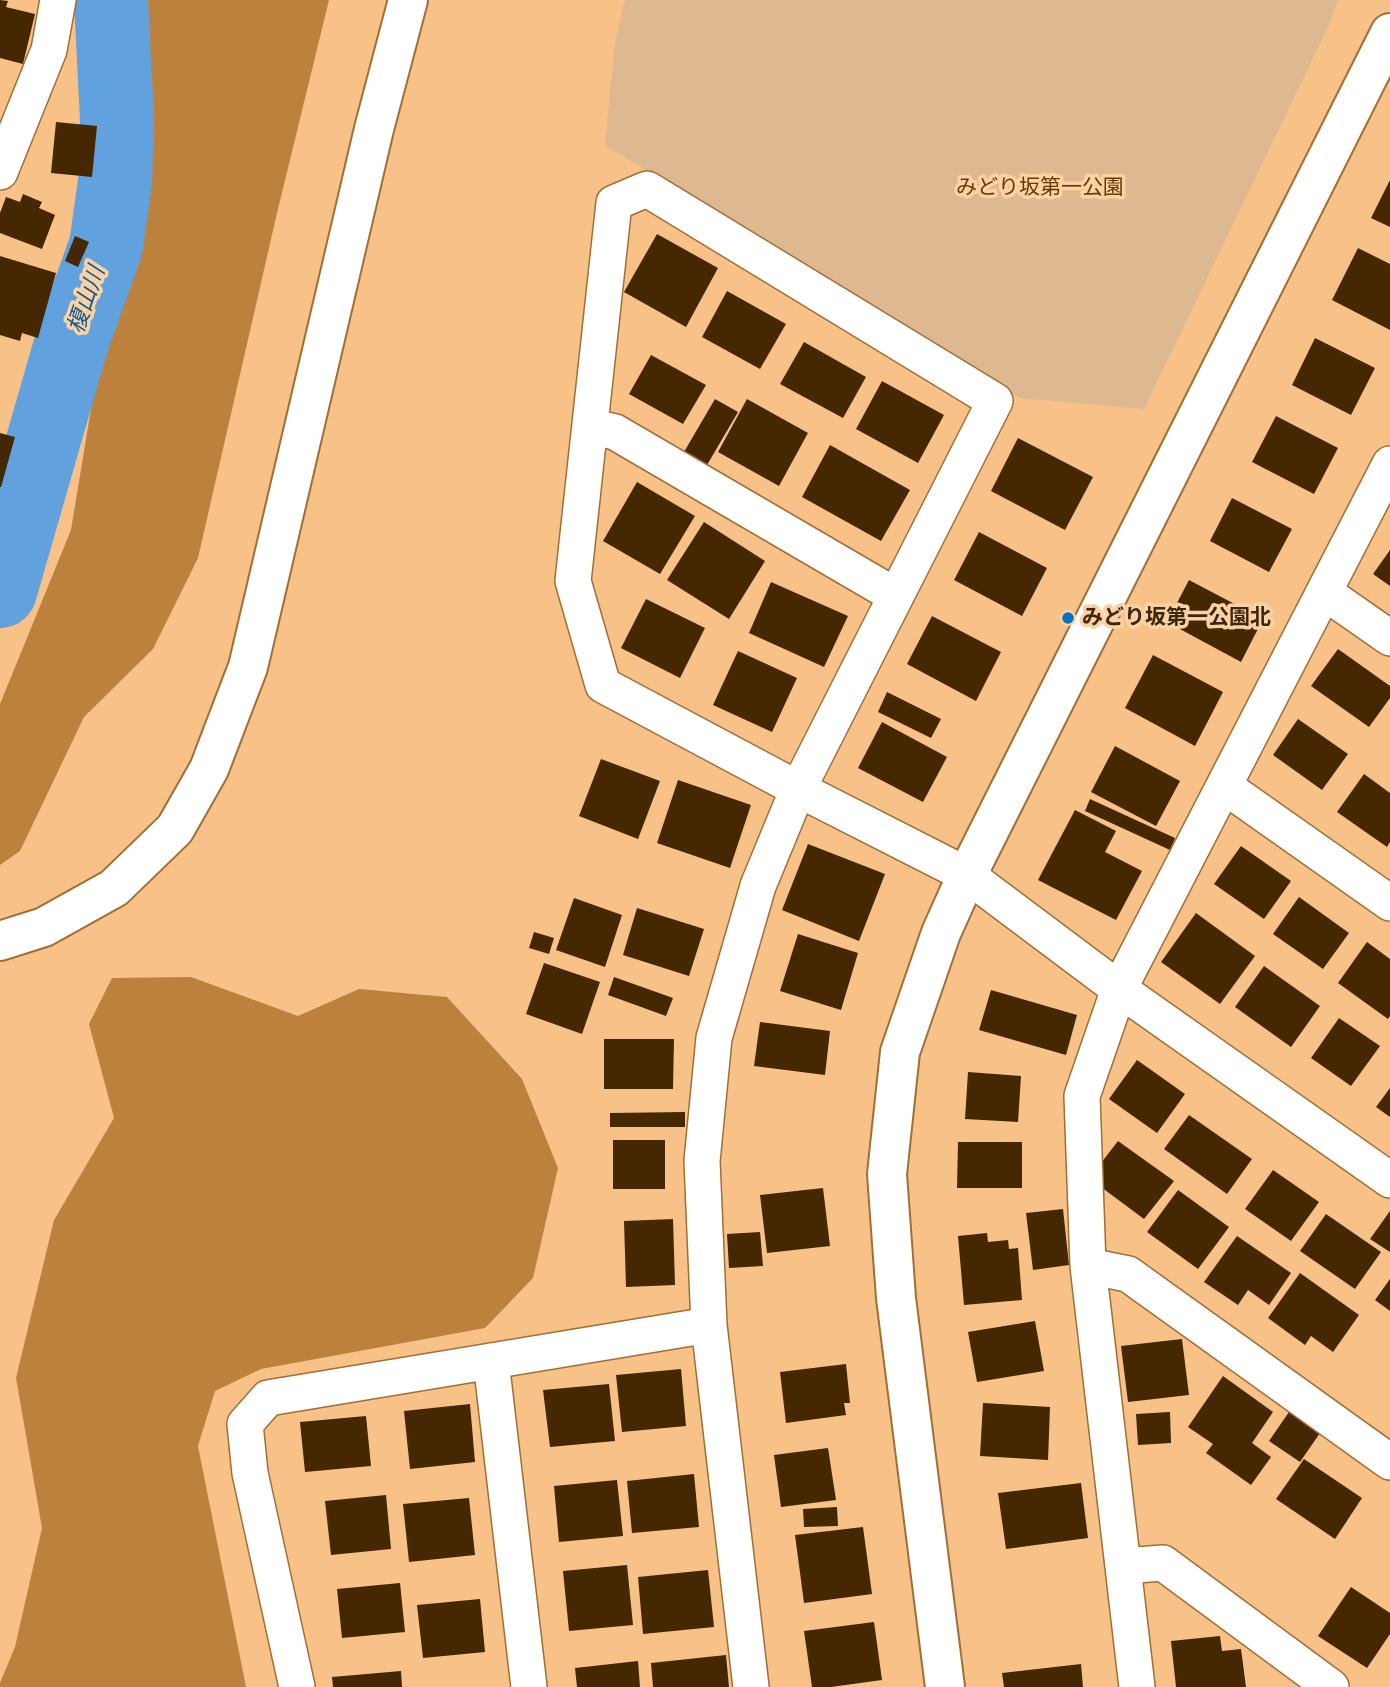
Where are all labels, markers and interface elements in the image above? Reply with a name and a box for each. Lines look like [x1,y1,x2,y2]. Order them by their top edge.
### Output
park label: みどり坂第一公園 [956,175,1124,201]
water label: 榎山川 [63,263,111,337]
place label: みどり坂第一公園北 [1082,605,1271,631]
marker: みどり坂第一公園北 [1060,610,1076,626]

